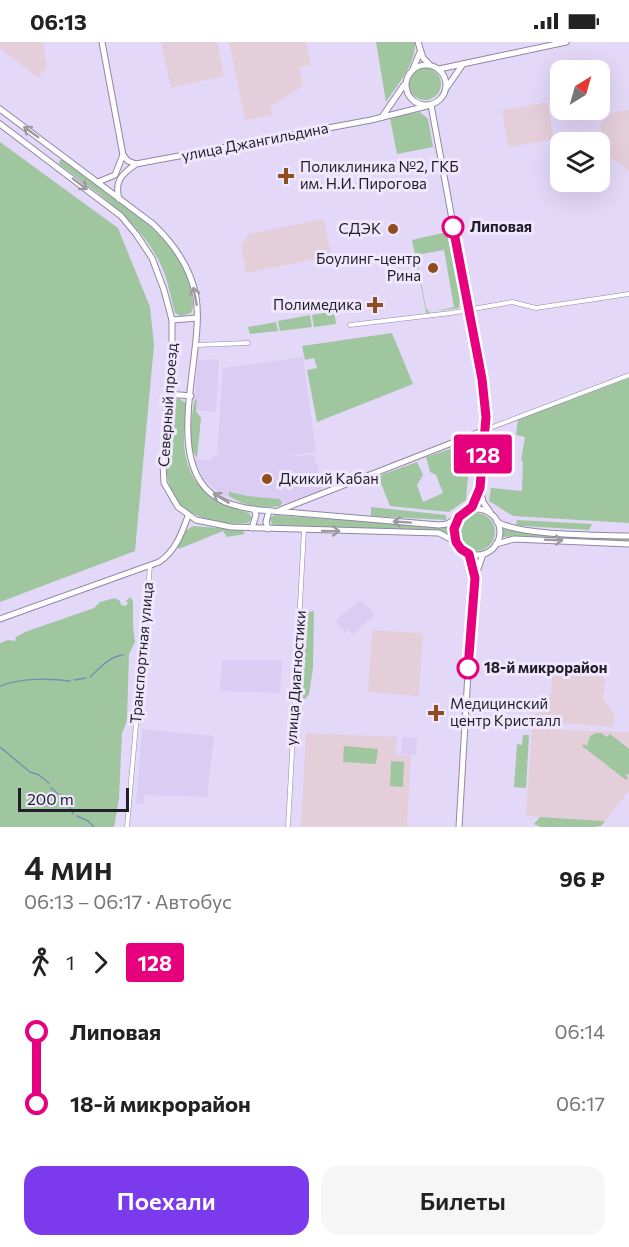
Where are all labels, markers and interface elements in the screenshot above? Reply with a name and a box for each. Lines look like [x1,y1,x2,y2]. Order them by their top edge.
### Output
text: 06:13 [30,8,87,35]
north arrow [550,60,610,120]
map controls [550,60,610,192]
street label: улица Джангильдина [180,118,330,164]
one-way arrow [24,126,40,139]
button: layers [550,132,610,192]
place label: Поликлиника №2, ГКБ им. Н.И. Пирогова [300,157,459,192]
marker: Поликлиника №2, ГКБ им. Н.И. Пирогова [277,167,295,185]
one-way arrow [72,178,88,191]
marker: Липовая [442,216,464,238]
place label: Липовая [470,217,532,235]
place label: СДЭК [339,219,381,237]
marker: СДЭК [386,222,400,236]
place label: Боулинг-центр Рина [316,249,421,284]
marker: Боулинг-центр Рина [426,261,440,275]
one-way arrow [189,286,200,306]
place label: Полимедика [273,295,362,313]
marker: Полимедика [366,296,384,314]
street label: Северный проезд [154,342,180,467]
line badge: 128 [448,434,518,474]
text: 128 [466,442,500,467]
place label: Дкикий Кабан [279,469,379,487]
marker: Дкикий Кабан [260,472,274,486]
one-way arrow [213,492,230,504]
one-way arrow [393,516,413,527]
one-way arrow [321,525,341,536]
one-way arrow [543,535,563,546]
street label: Транспортная улица [126,581,156,725]
street label: улица Диагностики [281,610,309,746]
marker: 18-й микрорайон [457,657,479,679]
place label: 18-й микрорайон [484,658,607,676]
place label: Медицинский центр Кристалл [450,694,561,729]
marker: Медицинский центр Кристалл [427,704,445,722]
scale bar [18,785,129,812]
text: 200 m [27,789,74,808]
text: 4 мин [24,846,113,887]
text: 96 ₽ [559,865,605,892]
text: 06:13 – 06:17 · Автобус [24,889,232,913]
icon: walk [24,946,57,979]
icon: forward [84,946,117,979]
text: 1 [66,950,75,974]
text: 128 [138,950,172,975]
text: Липовая [70,1018,161,1045]
text: 06:14 [555,1019,605,1043]
text: 18-й микрорайон [70,1090,251,1117]
text: 06:17 [556,1091,605,1115]
button: Поехали [24,1166,309,1235]
button: Билеты [321,1166,605,1235]

